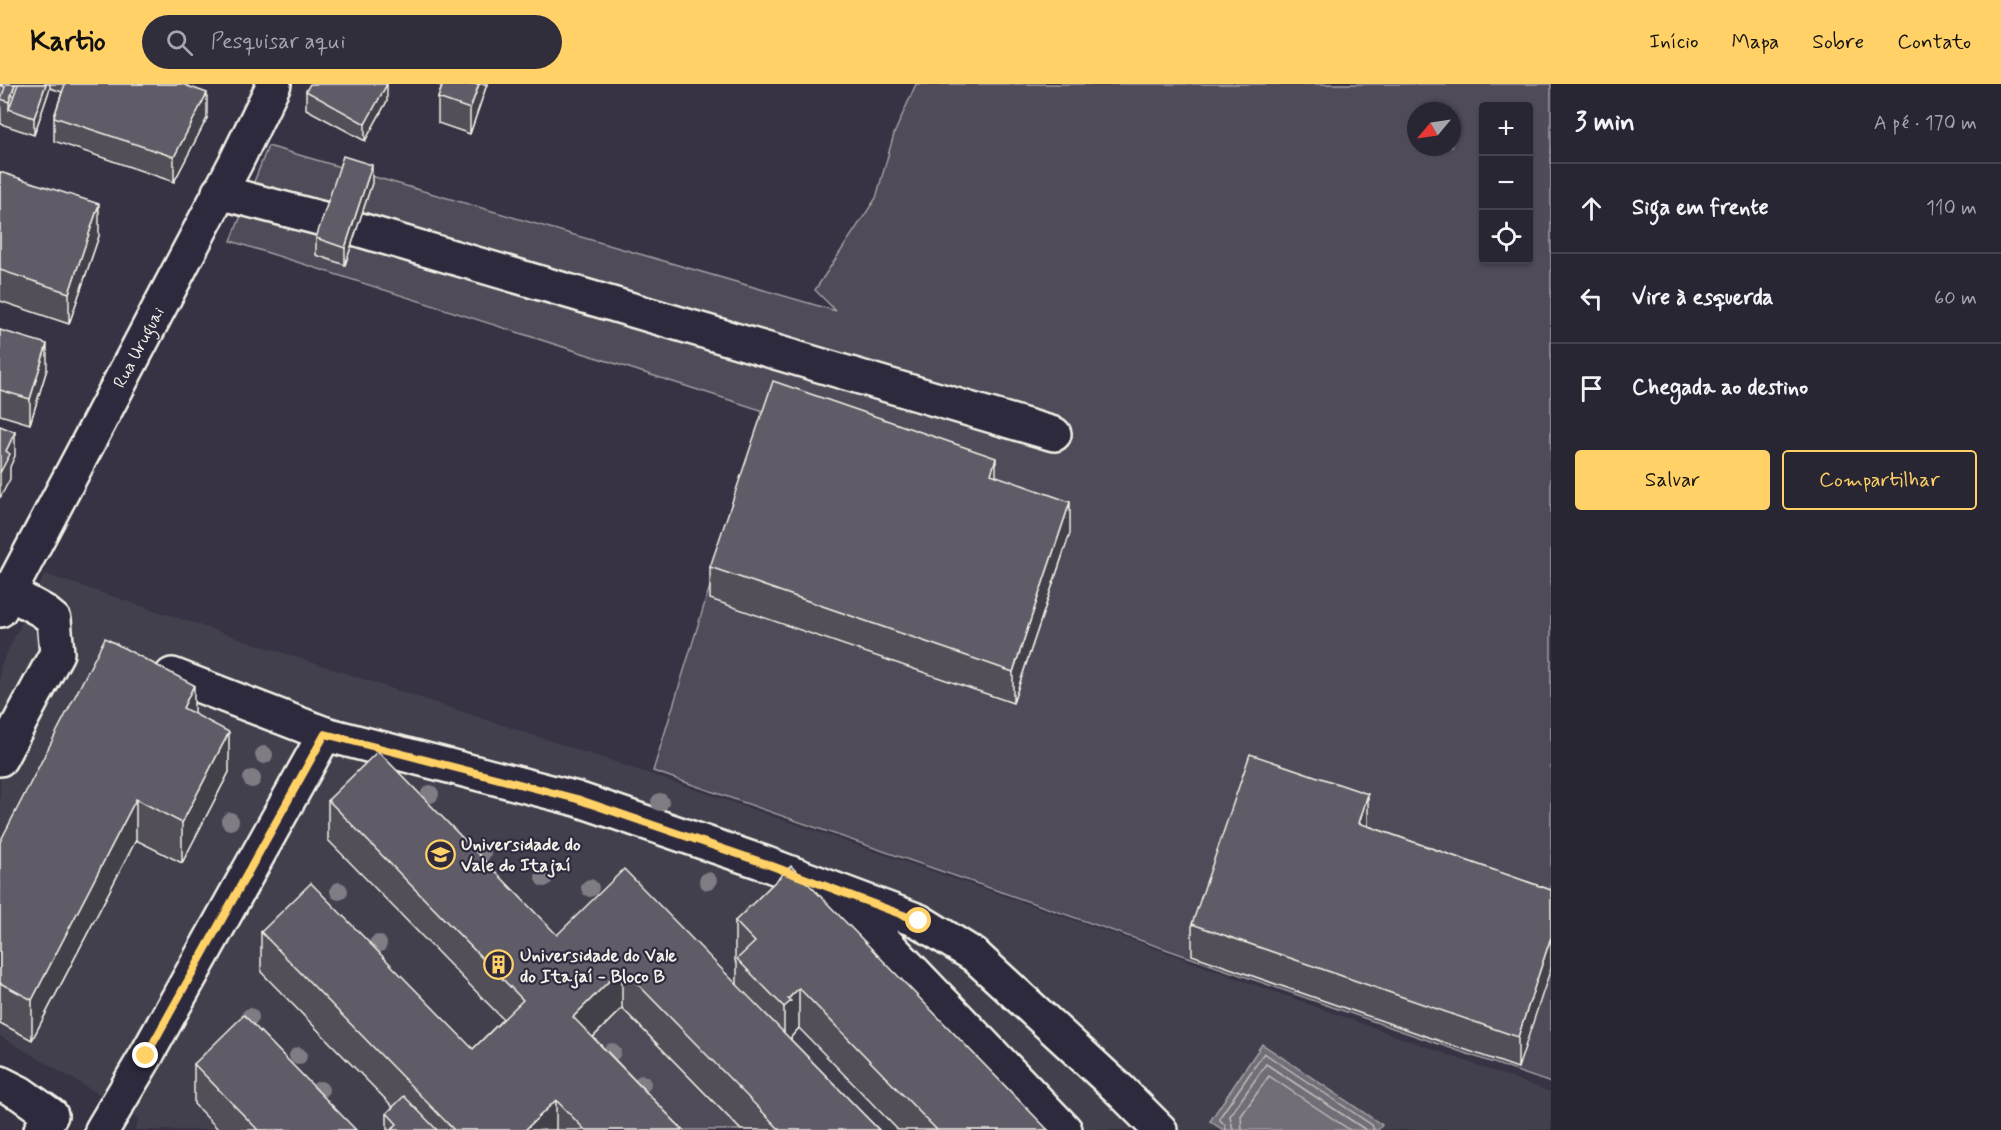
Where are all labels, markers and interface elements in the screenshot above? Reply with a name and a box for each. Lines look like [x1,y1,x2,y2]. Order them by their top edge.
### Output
search box [142,15,562,69]
text: Kartio [30,24,106,61]
icon: search [163,26,196,59]
text: Pesquisar aqui [211,28,346,56]
text: Início [1649,28,1699,56]
text: Mapa [1732,28,1779,56]
text: Sobre [1812,28,1864,56]
text: Contato [1897,28,1971,56]
north arrow [1407,102,1461,156]
map controls [1479,102,1533,264]
button: + [1479,102,1533,156]
text: 3 min [1575,106,1635,140]
text: A pé · 170 m [1874,110,1977,137]
button: − [1479,156,1533,210]
icon: ahead [1575,192,1608,225]
text: Siga em frente [1632,194,1769,222]
text: 110 m [1926,195,1977,222]
button: locate [1479,210,1533,264]
icon: left [1575,282,1608,315]
text: Vire à esquerda [1632,284,1773,312]
text: 60 m [1934,285,1977,312]
street label: Rua Uruguai [108,303,171,392]
icon: arrive [1575,372,1608,405]
text: Chegada ao destino [1632,374,1808,402]
button: Salvar [1575,450,1770,510]
button: Compartilhar [1782,450,1977,510]
place label: Universidade do Vale do Itajaí [461,833,581,878]
school or university icon: Universidade do Vale do Itajaí [424,838,456,870]
route start [905,907,931,933]
place label: Universidade do Vale do Itajaí - Bloco B [520,944,677,989]
building icon: Universidade do Vale do Itajaí - Bloco B [483,949,515,981]
route end [132,1042,158,1068]

